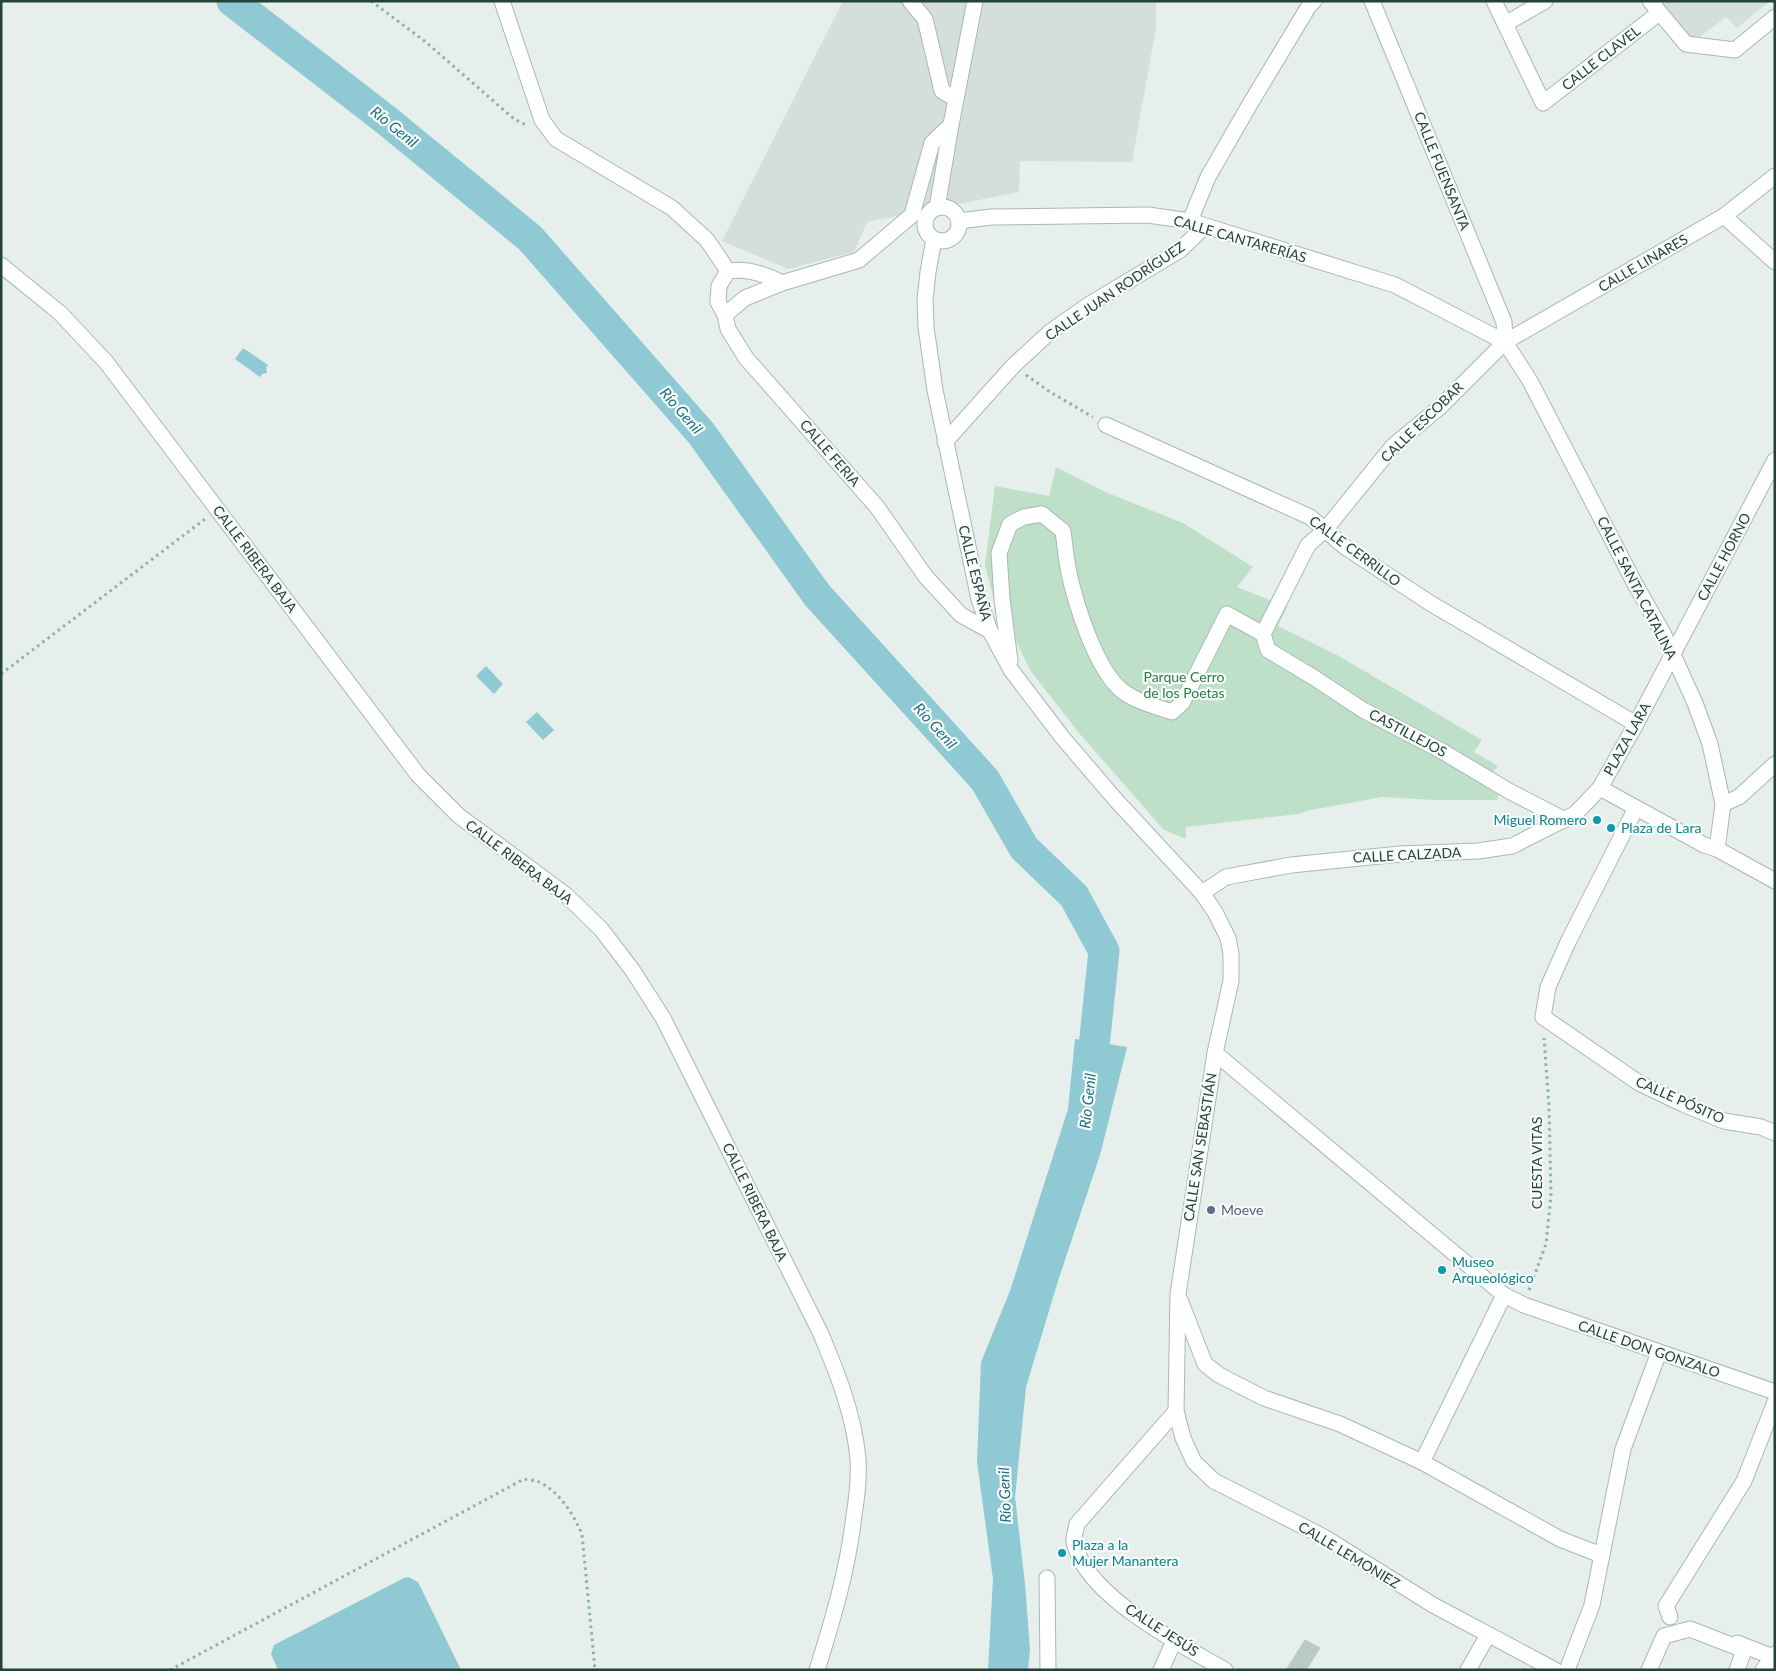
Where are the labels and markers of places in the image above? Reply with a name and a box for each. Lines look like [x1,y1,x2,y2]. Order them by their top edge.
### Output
place label: Miguel Romero [1493,811,1587,828]
marker: Miguel Romero [1591,814,1603,826]
place label: Plaza de Lara [1621,819,1701,836]
marker: Plaza de Lara [1605,822,1617,834]
place label: Moeve [1221,1201,1263,1218]
marker: Moeve [1205,1204,1217,1216]
place label: Museo Arqueológico [1452,1253,1534,1286]
marker: Museo Arqueológico [1436,1264,1448,1276]
place label: Plaza a la Mujer Manantera [1072,1536,1178,1569]
marker: Plaza a la Mujer Manantera [1056,1547,1068,1559]

